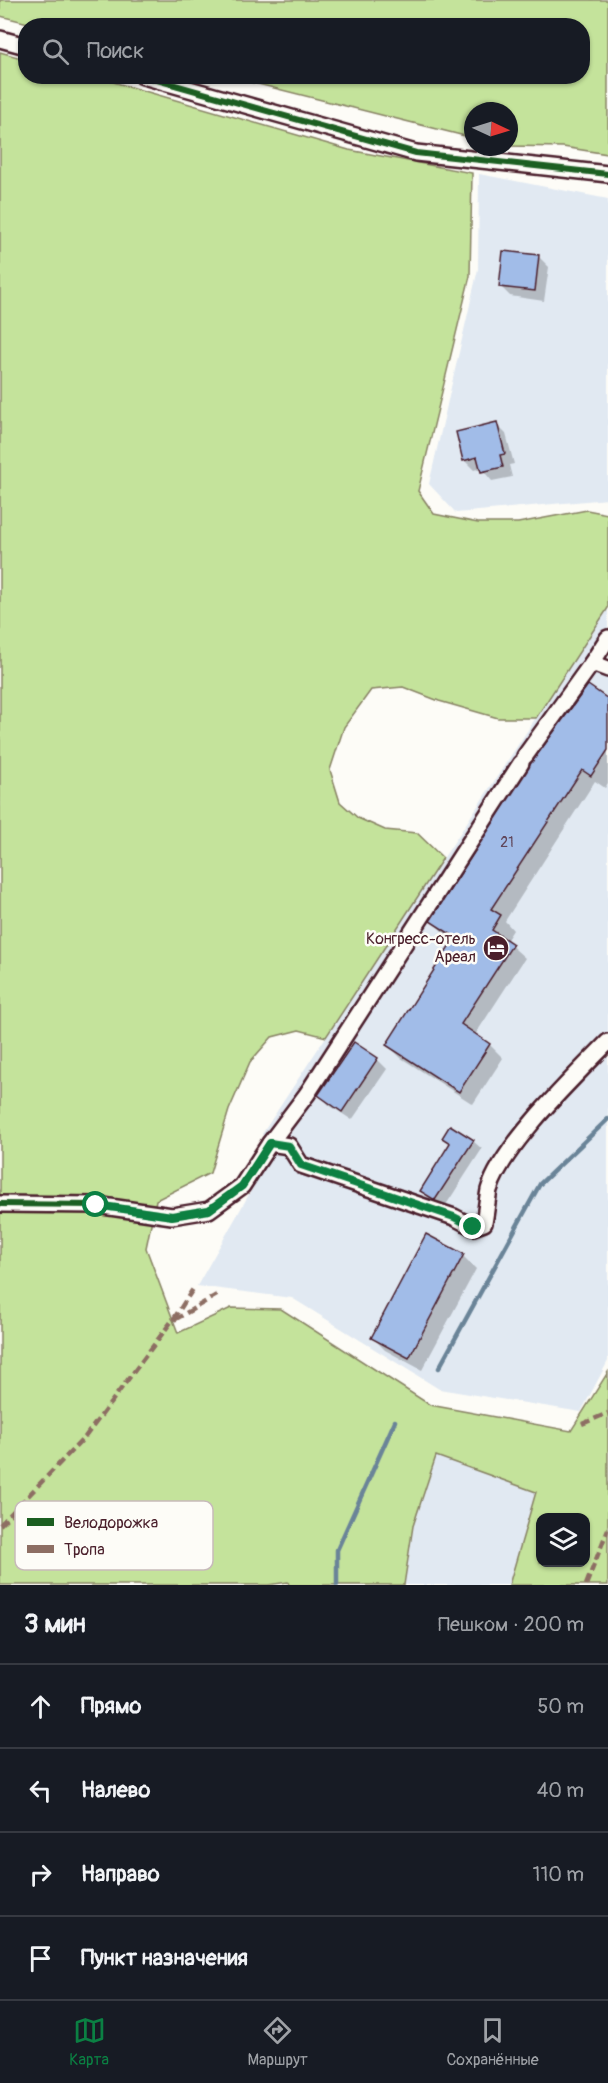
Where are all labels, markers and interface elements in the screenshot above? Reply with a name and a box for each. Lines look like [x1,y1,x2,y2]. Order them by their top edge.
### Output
search box [18,18,590,84]
icon: search [39,35,72,68]
text: Поиск [87,37,144,65]
north arrow [464,102,518,156]
house number: 21 [500,834,514,851]
place label: Конгресс-отель Ареал [366,929,476,967]
hotel icon: Конгресс-отель Ареал [481,933,511,963]
route start [82,1191,108,1217]
route end [459,1213,485,1239]
legend [15,1501,213,1570]
text: Велодорожка [64,1513,158,1533]
map controls [536,1513,590,1567]
button: layers [536,1513,590,1567]
text: Тропа [64,1540,105,1560]
text: 3 мин [24,1608,86,1640]
text: Пешком · 200 m [438,1612,584,1637]
icon: ahead [24,1690,57,1723]
text: Прямо [81,1692,141,1720]
text: 50 m [537,1694,584,1719]
icon: left [24,1774,57,1807]
text: Налево [81,1776,150,1804]
text: 40 m [537,1778,584,1803]
icon: right [24,1858,57,1891]
text: Направо [81,1860,160,1888]
text: 110 m [533,1862,584,1887]
icon: arrive [24,1942,57,1975]
text: Пункт назначения [81,1944,248,1972]
tab: Карта [69,2014,109,2070]
tab: Маршрут [248,2014,308,2070]
tab: Сохранённые [446,2014,539,2070]

